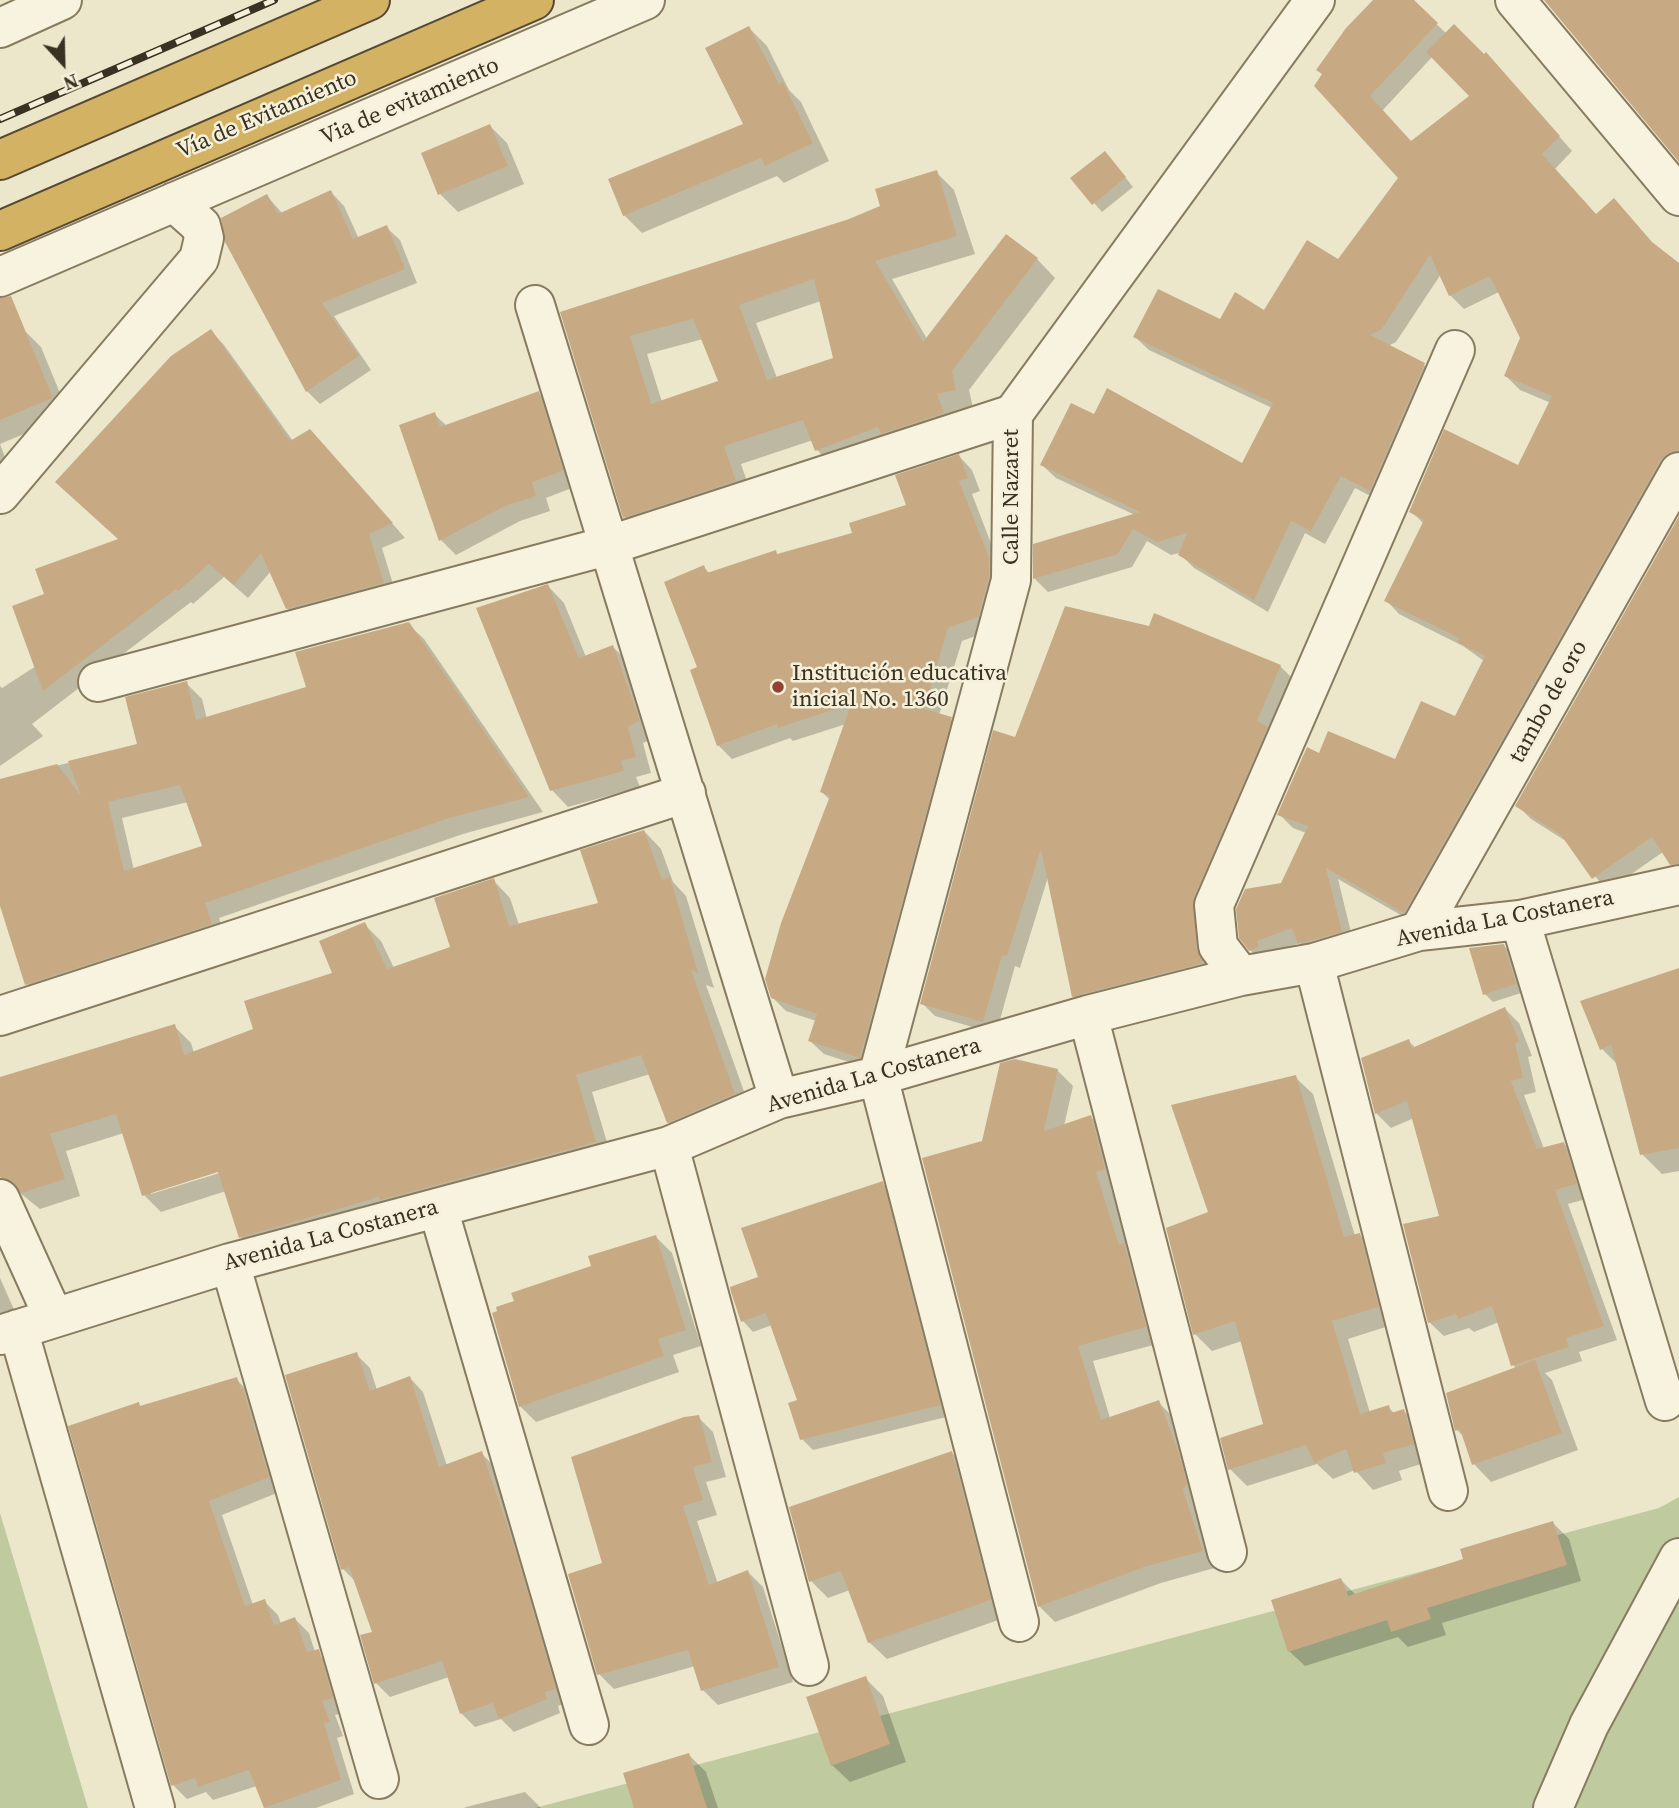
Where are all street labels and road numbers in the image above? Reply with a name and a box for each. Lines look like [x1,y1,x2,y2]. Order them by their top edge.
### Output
street label: Via de evitamiento [317,52,503,152]
street label: Vía de Evitamiento [173,65,361,165]
street label: Calle Nazaret [998,429,1026,565]
street label: tambo de oro [1504,636,1594,768]
street label: Avenida La Costanera [1394,884,1616,954]
street label: Avenida La Costanera [764,1032,984,1120]
street label: Avenida La Costanera [221,1194,441,1278]

